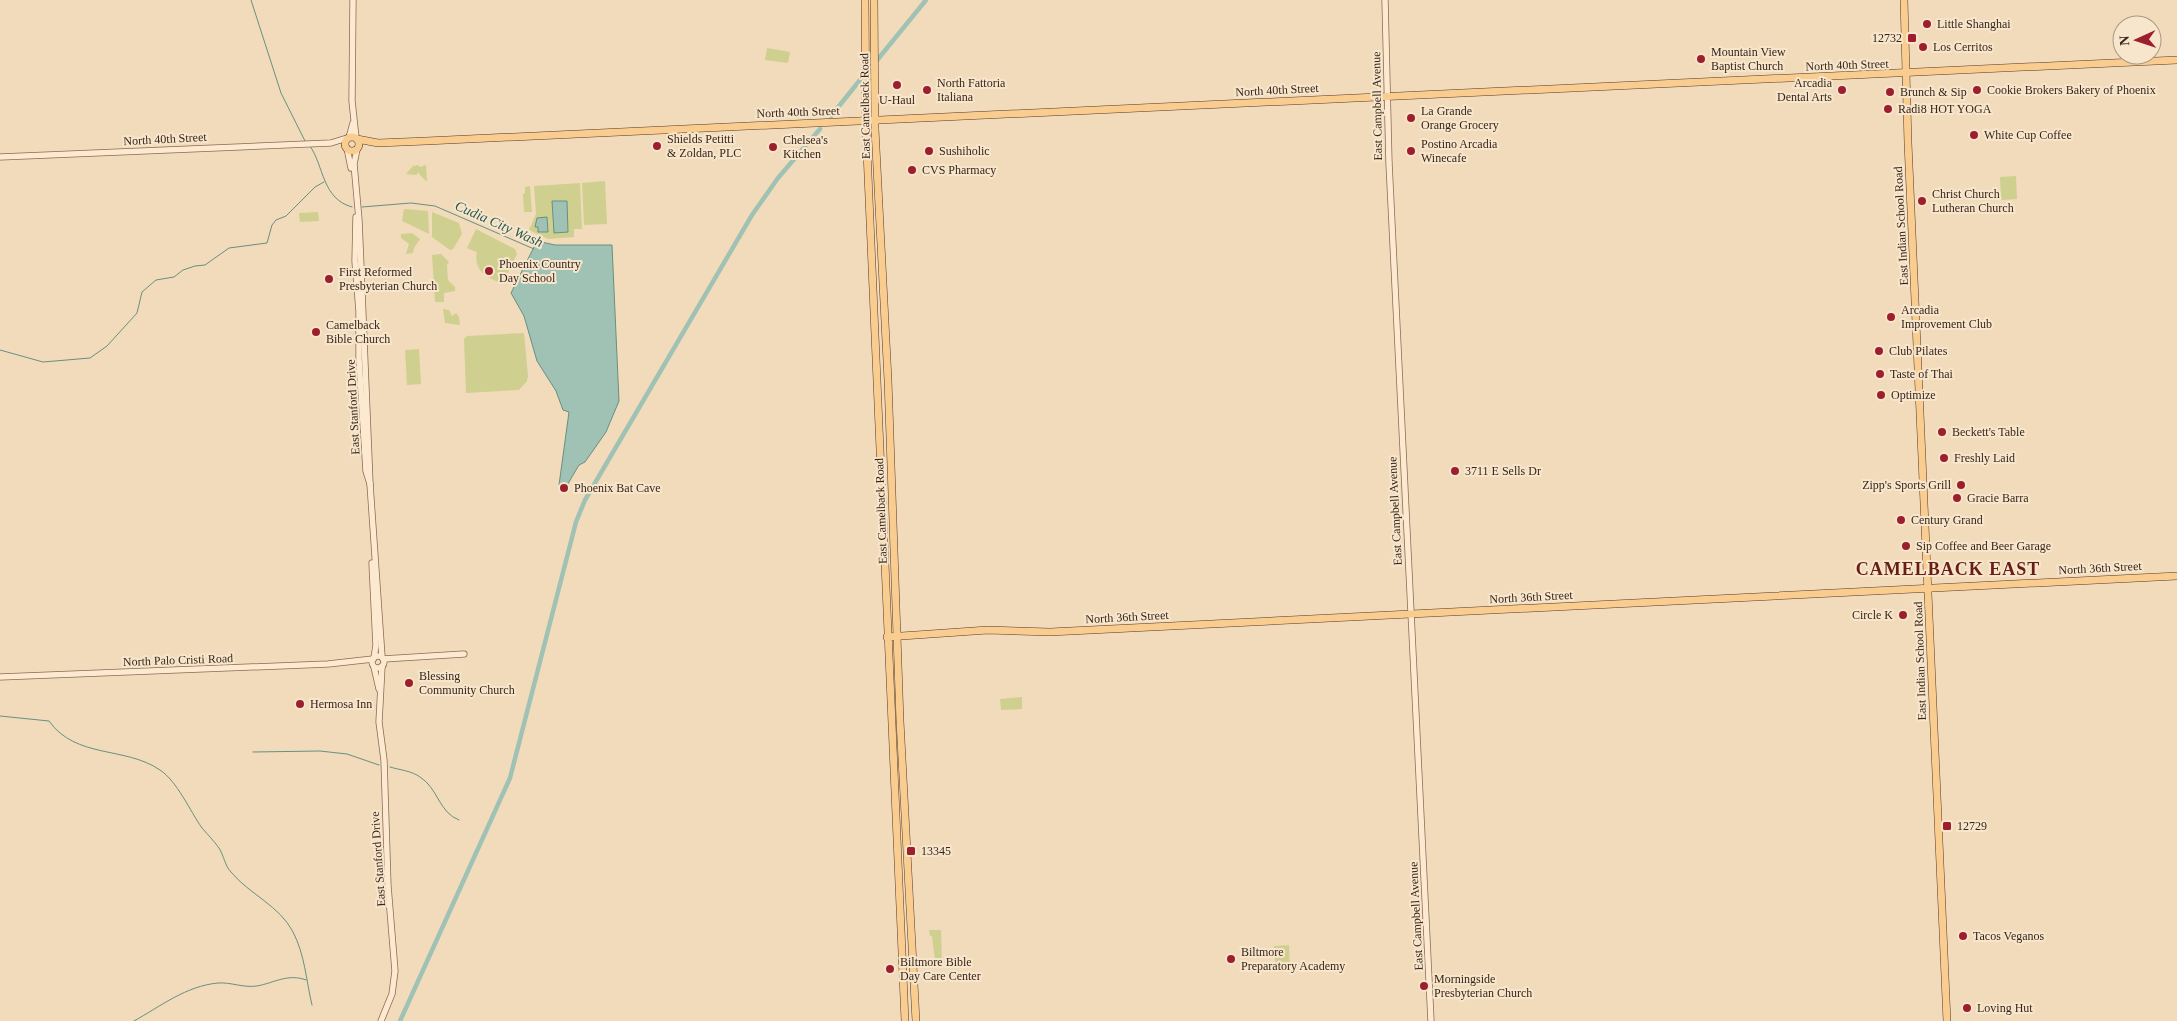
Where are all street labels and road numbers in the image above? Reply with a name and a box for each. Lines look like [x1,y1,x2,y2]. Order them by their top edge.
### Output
street label: East Campbell Avenue [1369,51,1385,161]
street label: East Camelback Road [857,53,873,159]
street label: North 40th Street [1805,57,1890,73]
street label: North 40th Street [1235,81,1320,99]
street label: North 40th Street [756,104,841,120]
street label: North 40th Street [123,130,208,148]
street label: East Indian School Road [1891,166,1911,286]
street label: East Stanford Drive [344,359,362,455]
street label: East Campbell Avenue [1385,456,1405,566]
street label: East Camelback Road [872,458,890,564]
street label: North 36th Street [2058,559,2143,577]
street label: North 36th Street [1489,588,1574,606]
street label: East Indian School Road [1911,601,1929,721]
street label: North 36th Street [1085,608,1170,626]
street label: North Palo Cristi Road [123,651,233,669]
street label: East Stanford Drive [368,811,388,907]
street label: East Campbell Avenue [1406,861,1426,971]

